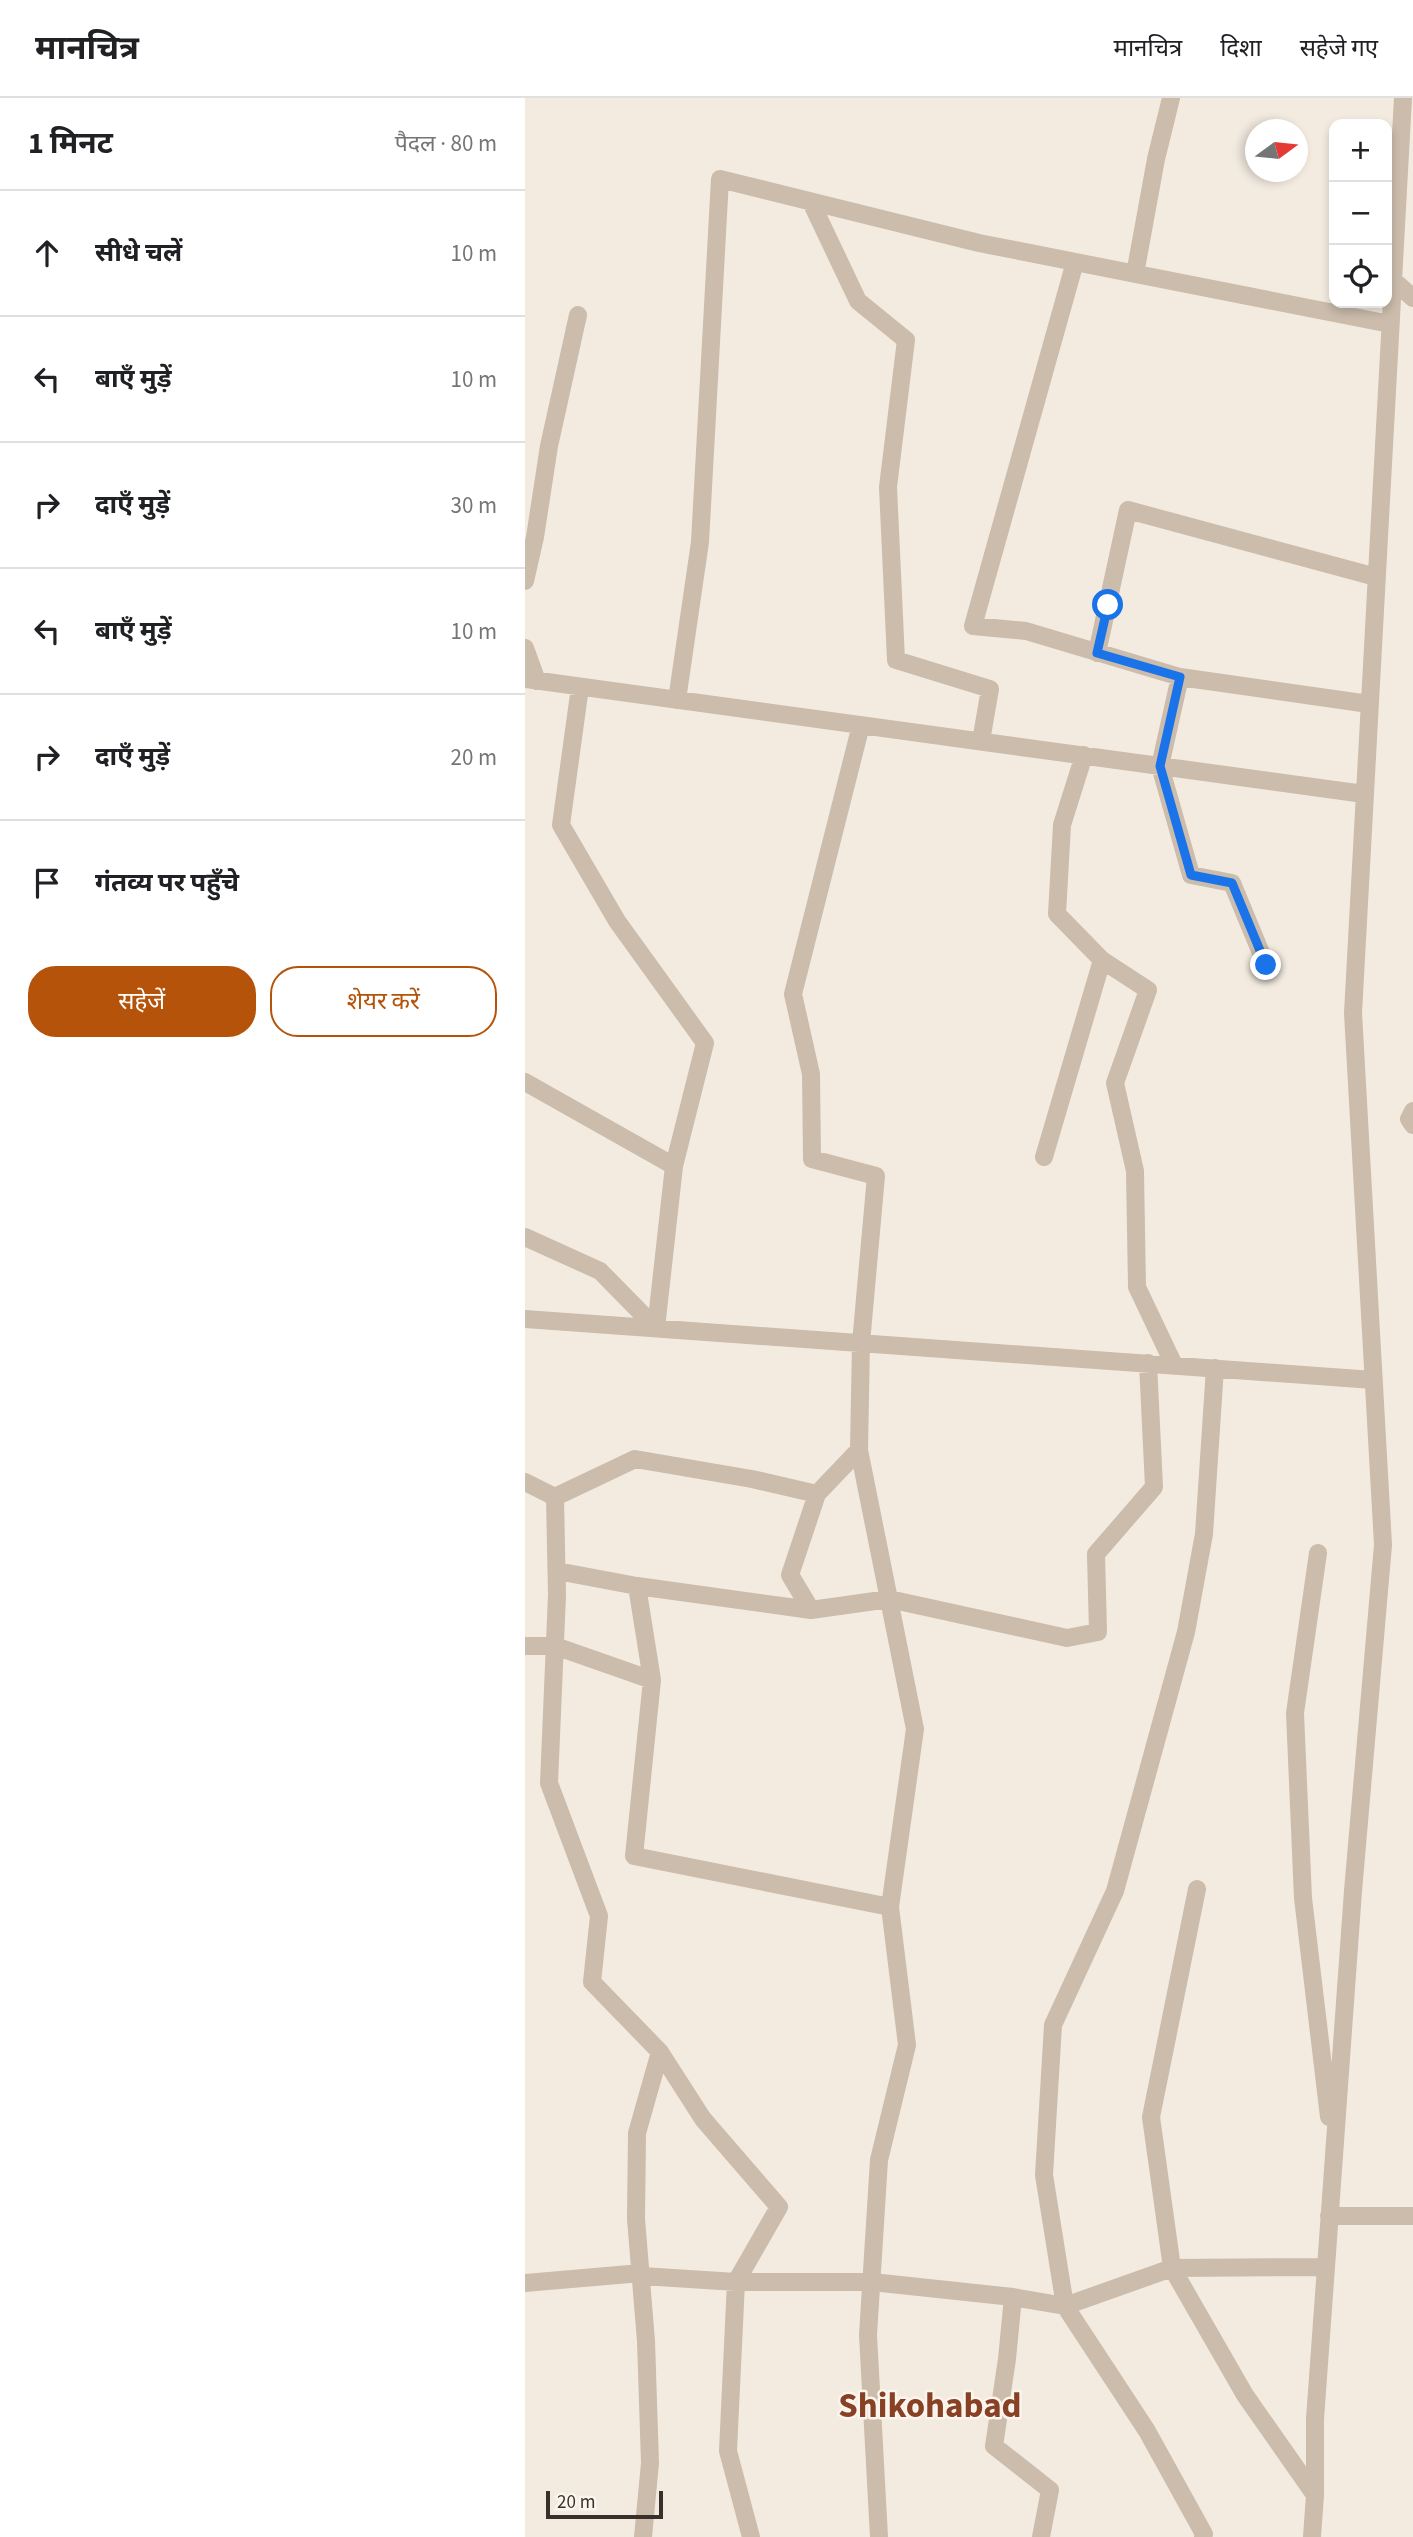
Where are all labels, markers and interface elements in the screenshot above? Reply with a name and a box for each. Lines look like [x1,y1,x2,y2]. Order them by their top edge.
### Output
text: मानचित्र [35,25,139,72]
text: मानचित्र [1114,31,1182,66]
text: दिशा [1220,31,1262,66]
text: सहेजे गए [1300,31,1378,66]
north arrow [1245,119,1308,182]
map controls [1329,119,1392,308]
button: + [1329,119,1392,182]
text: 1 मिनट [28,122,113,165]
text: पैदल · 80 m [395,127,497,160]
button: − [1329,182,1392,245]
icon: ahead [28,234,66,272]
text: सीधे चलें [95,234,182,271]
text: 10 m [450,237,497,270]
button: locate [1329,245,1392,308]
icon: left [28,360,66,398]
text: बाएँ मुड़ें [95,360,172,397]
text: 10 m [450,363,497,396]
icon: right [28,486,66,524]
text: दाएँ मुड़ें [95,486,170,523]
text: 30 m [450,489,497,522]
route start [1092,589,1123,620]
icon: left [28,612,66,650]
text: बाएँ मुड़ें [95,612,172,649]
text: 10 m [450,615,497,648]
icon: right [28,738,66,776]
text: दाएँ मुड़ें [95,738,170,775]
text: 20 m [450,741,497,774]
icon: arrive [28,864,66,902]
text: गंतव्य पर पहुँचे [95,864,239,901]
route end [1250,949,1281,980]
button: सहेजें [28,966,256,1037]
button: शेयर करें [270,966,497,1037]
district label: Shikohabad [838,2381,1022,2431]
scale bar [546,2488,663,2520]
text: 20 m [557,2489,595,2516]

